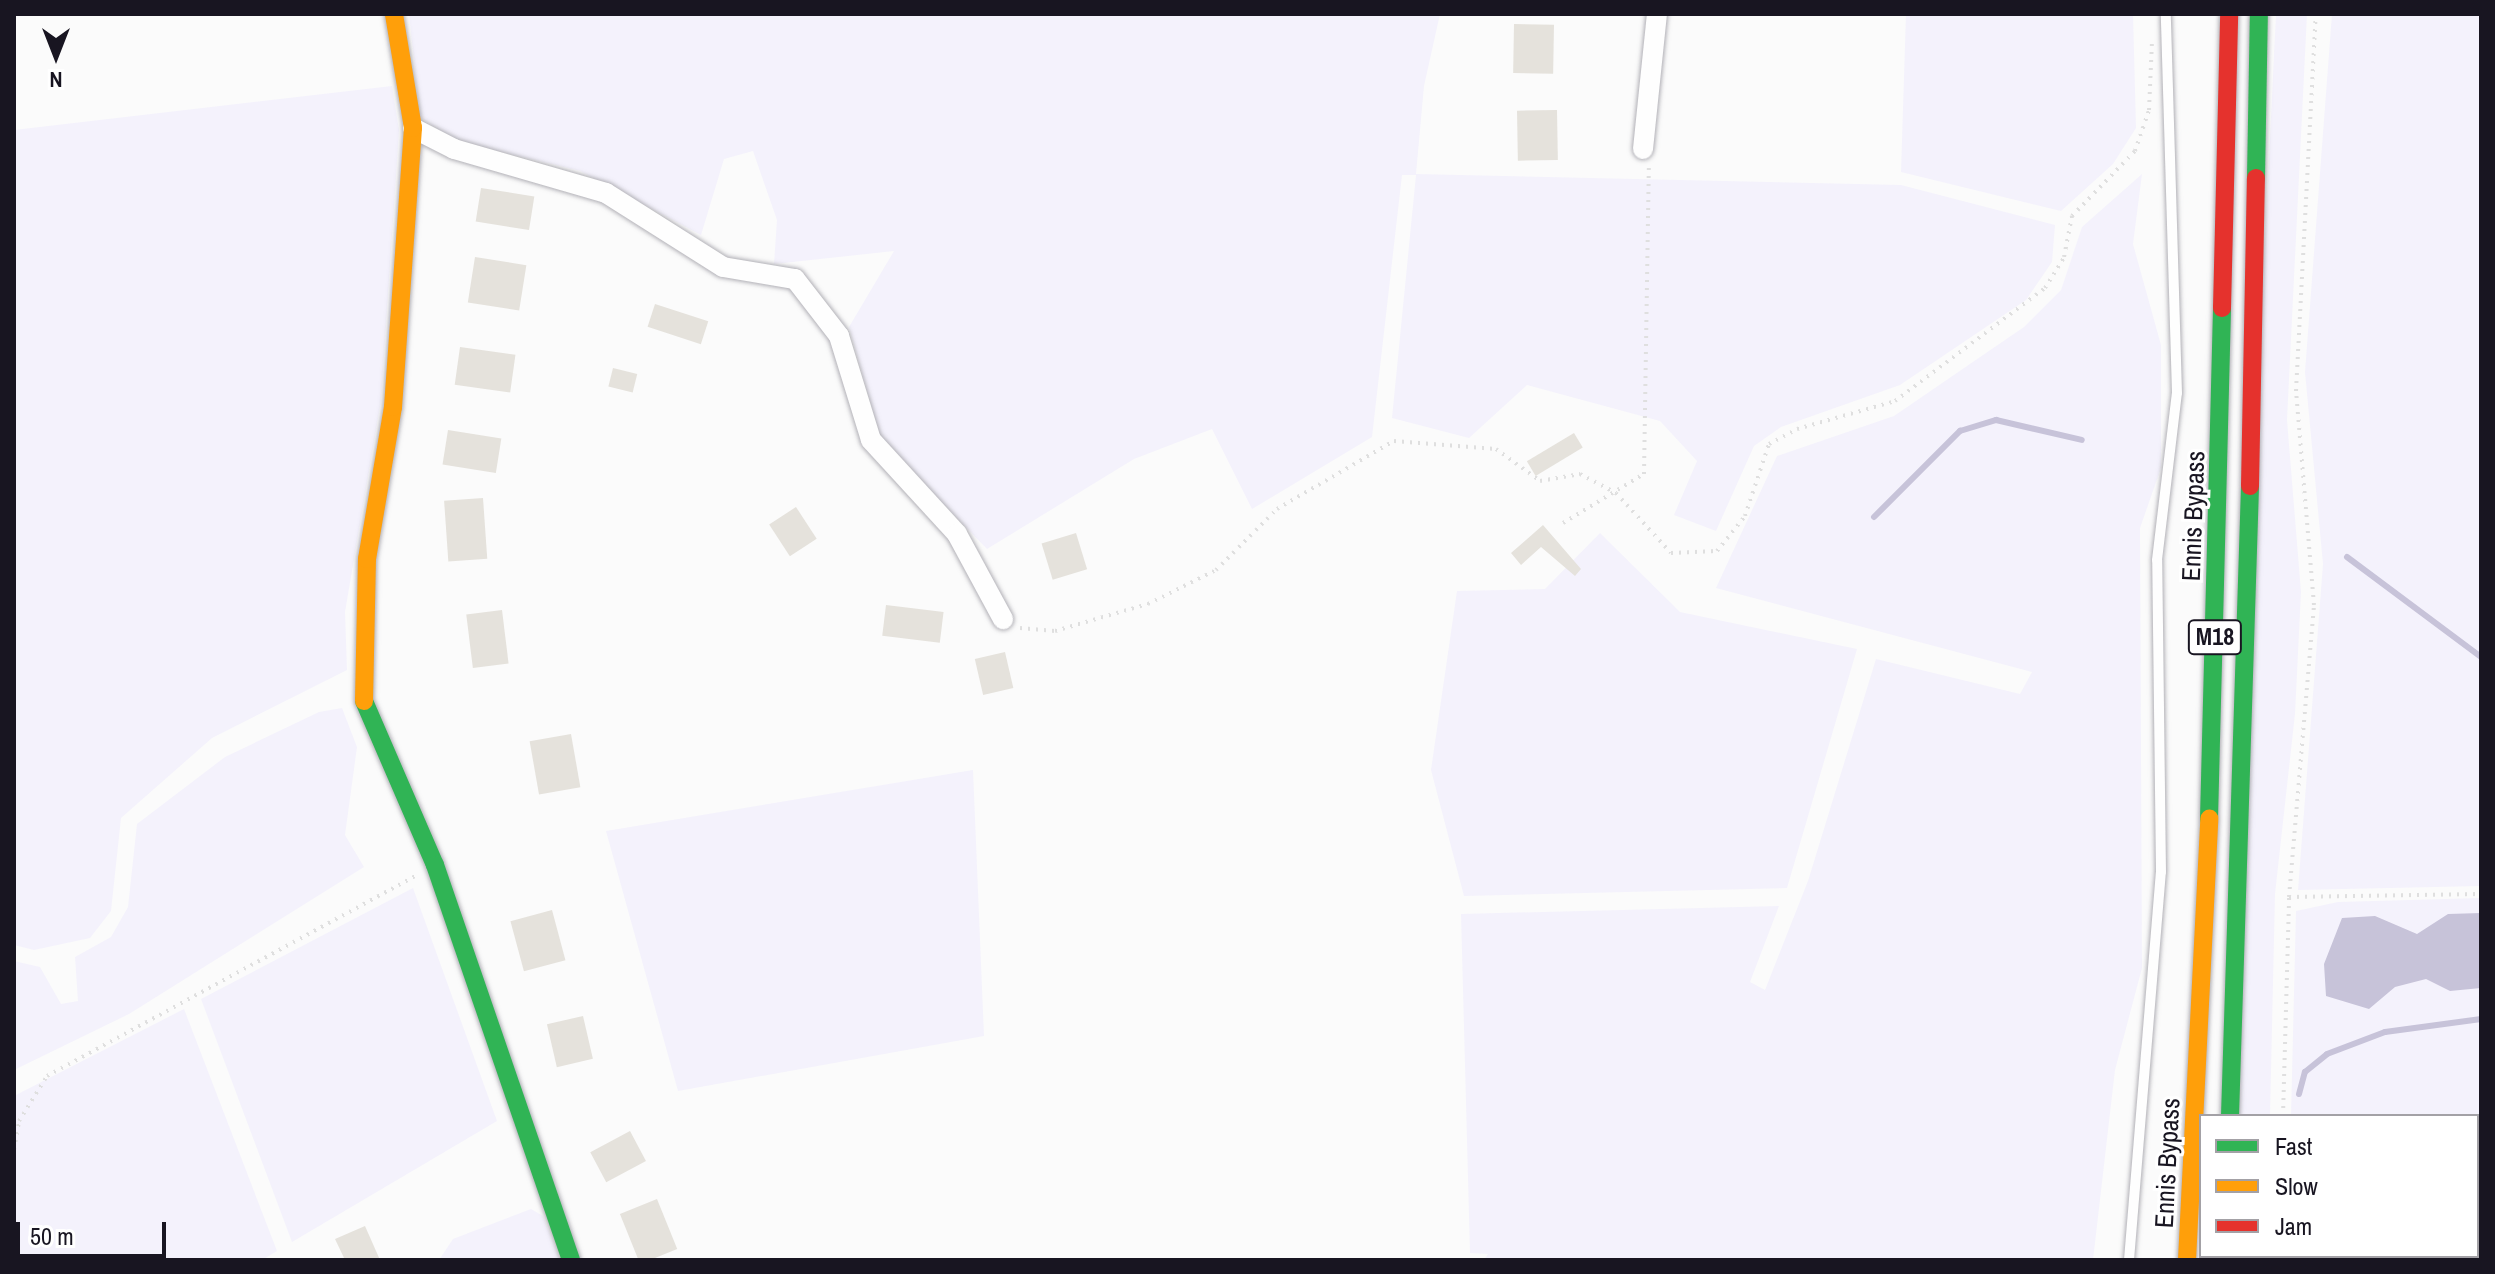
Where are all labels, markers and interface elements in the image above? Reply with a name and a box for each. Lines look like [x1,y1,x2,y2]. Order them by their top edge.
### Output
north arrow [16,16,96,96]
text: N [49,65,63,95]
street label: Ennis Bypass [2175,450,2211,582]
road number: M18 [2187,617,2243,657]
street label: Ennis Bypass [2148,1097,2186,1229]
legend [2199,1114,2479,1258]
text: Fast [2275,1130,2312,1162]
text: Slow [2275,1170,2318,1202]
scale bar [20,1206,170,1256]
text: Jam [2275,1210,2312,1242]
text: 50 m [30,1220,74,1252]

